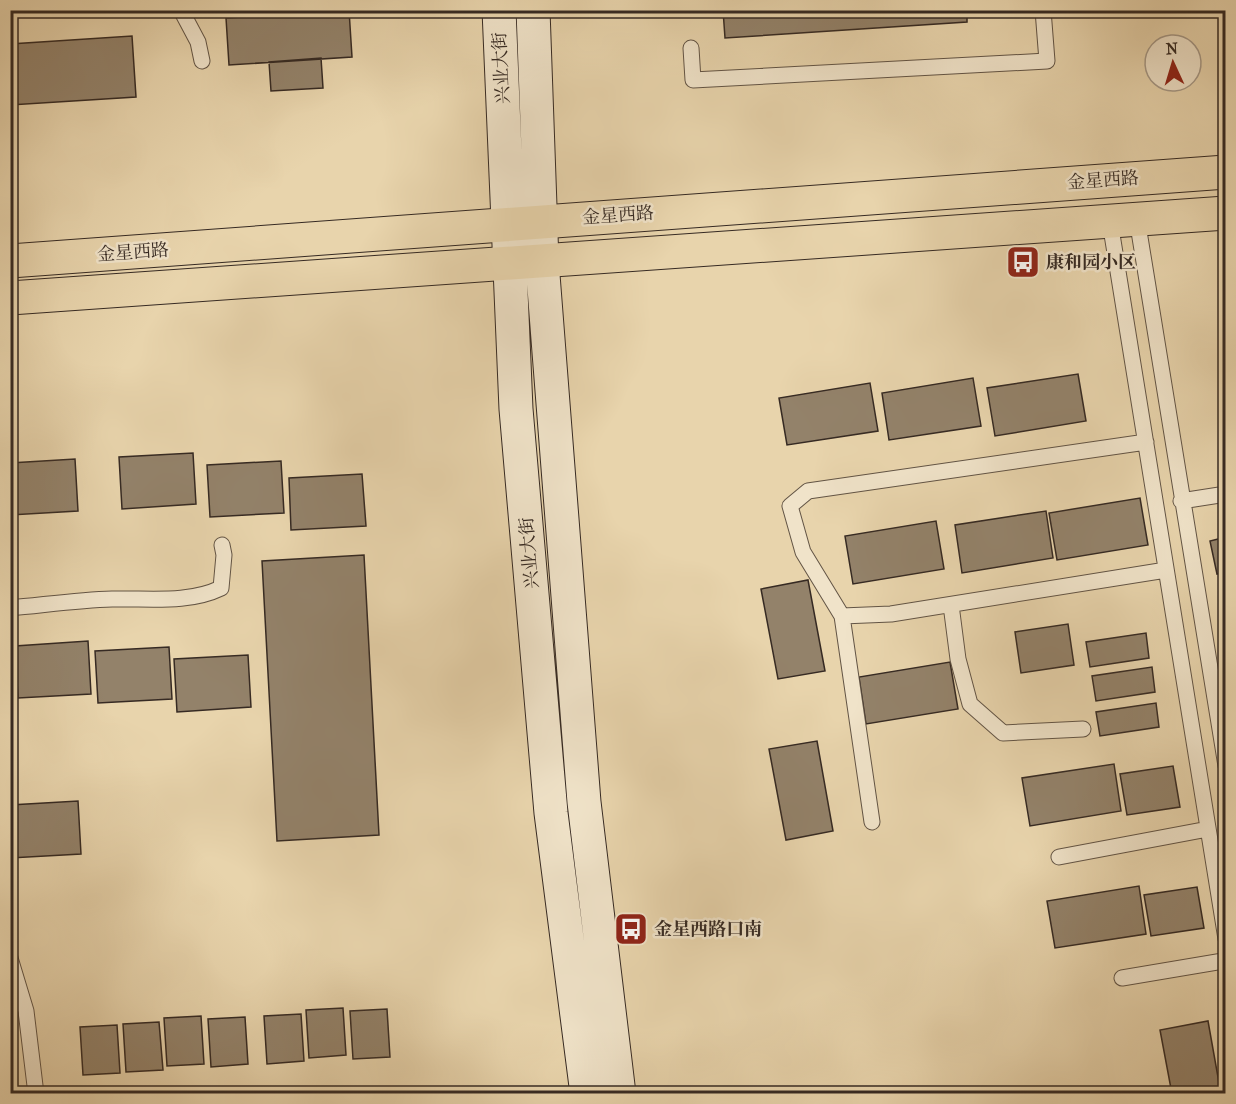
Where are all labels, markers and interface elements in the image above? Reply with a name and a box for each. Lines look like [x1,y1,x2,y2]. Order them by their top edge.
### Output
street label: 兴业大街 [489,31,514,104]
north arrow [1143,33,1203,93]
text: N [1165,39,1180,58]
street label: 金星西路 [1066,168,1140,193]
street label: 金星西路 [581,203,655,228]
street label: 金星西路 [96,240,170,265]
bus stop icon: 康和园小区 [1005,244,1041,280]
place label: 康和园小区 [1046,252,1136,273]
street label: 兴业大街 [516,516,543,590]
bus stop icon: 金星西路口南 [613,911,649,947]
place label: 金星西路口南 [654,919,762,940]

